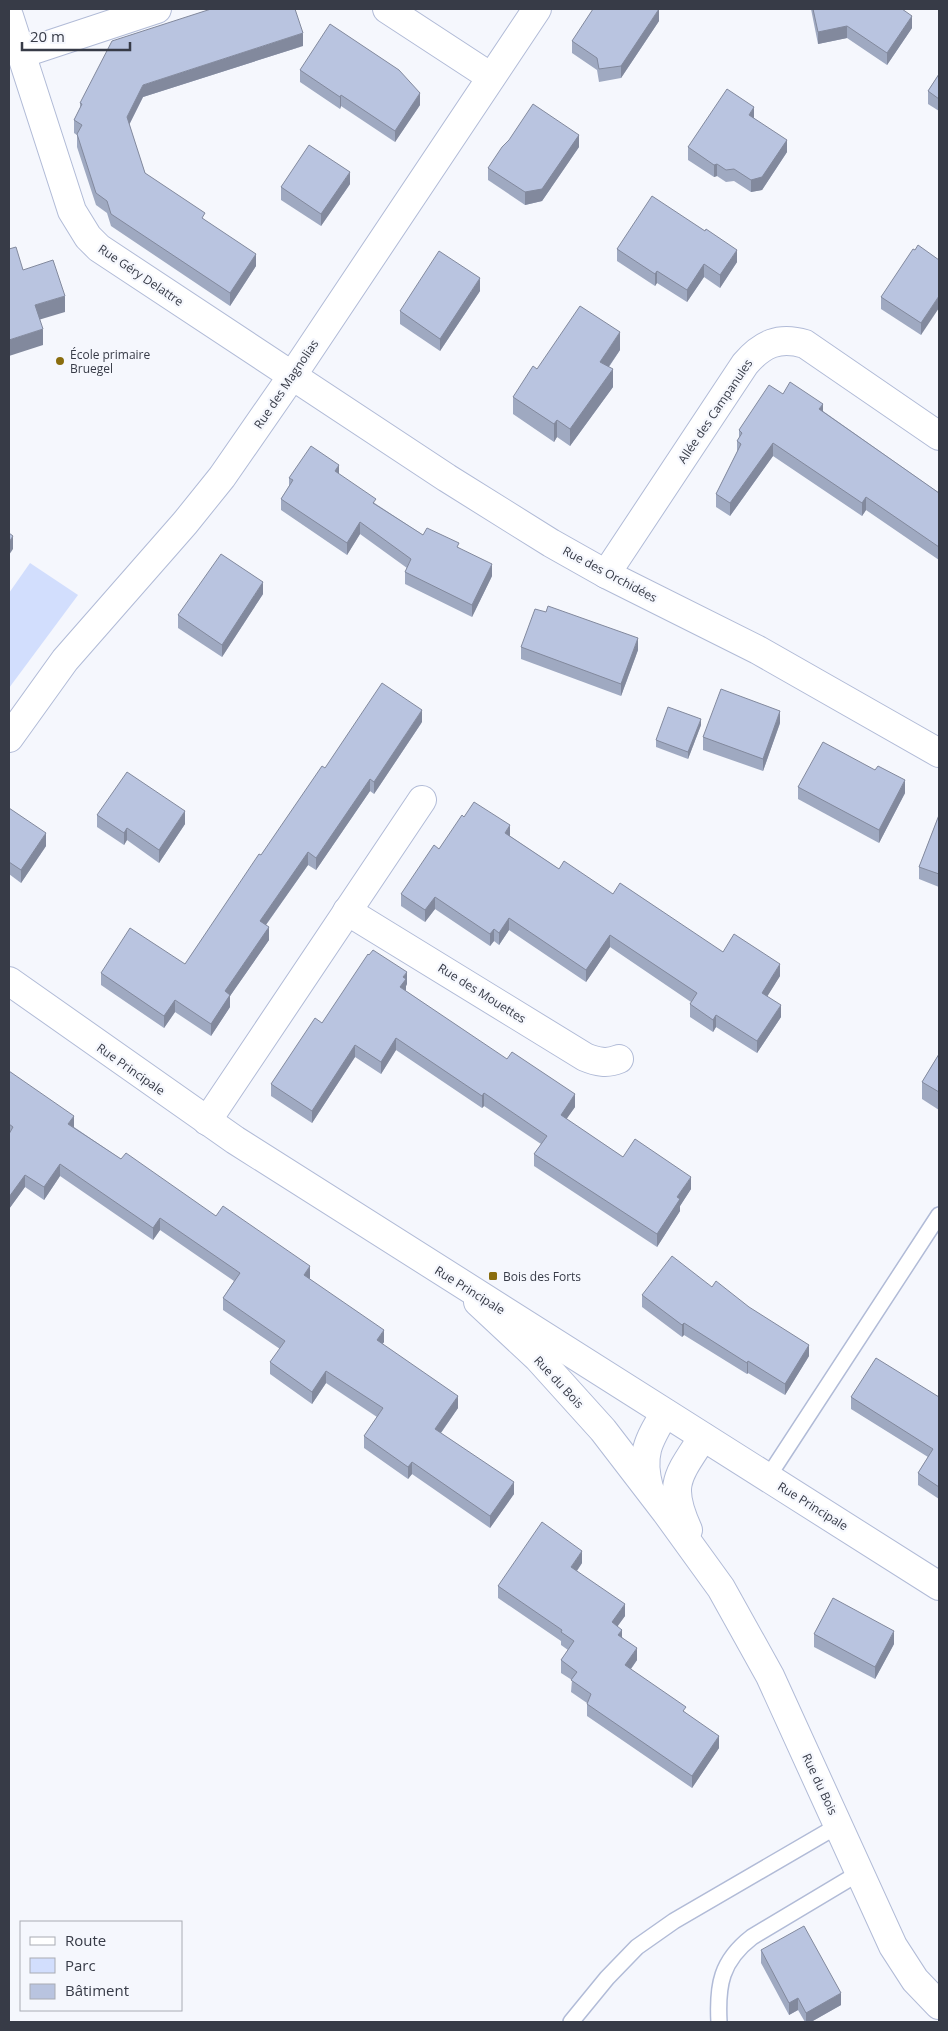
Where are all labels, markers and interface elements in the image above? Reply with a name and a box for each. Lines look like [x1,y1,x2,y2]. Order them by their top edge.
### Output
scale bar [22,20,130,52]
text: 20 m [30,26,65,46]
street label: Rue Géry Delattre [95,240,187,310]
street label: Rue des Magnolias [250,336,322,432]
place label: École primaire Bruegel [70,346,151,377]
marker: École primaire Bruegel [54,355,66,367]
street label: Allée des Campanules [674,355,757,467]
street label: Rue des Orchidées [560,542,660,606]
street label: Rue des Mouettes [435,959,529,1027]
street label: Rue Principale [93,1039,169,1099]
street label: Rue Principale [432,1262,509,1318]
place label: Bois des Forts [503,1268,581,1285]
marker: Bois des Forts [487,1270,499,1282]
street label: Rue du Bois [530,1352,588,1412]
street label: Rue Principale [775,1478,852,1534]
street label: Rue du Bois [798,1750,842,1818]
legend [20,1921,182,2011]
text: Route [65,1930,106,1950]
text: Parc [65,1955,96,1975]
text: Bâtiment [65,1980,129,2000]

